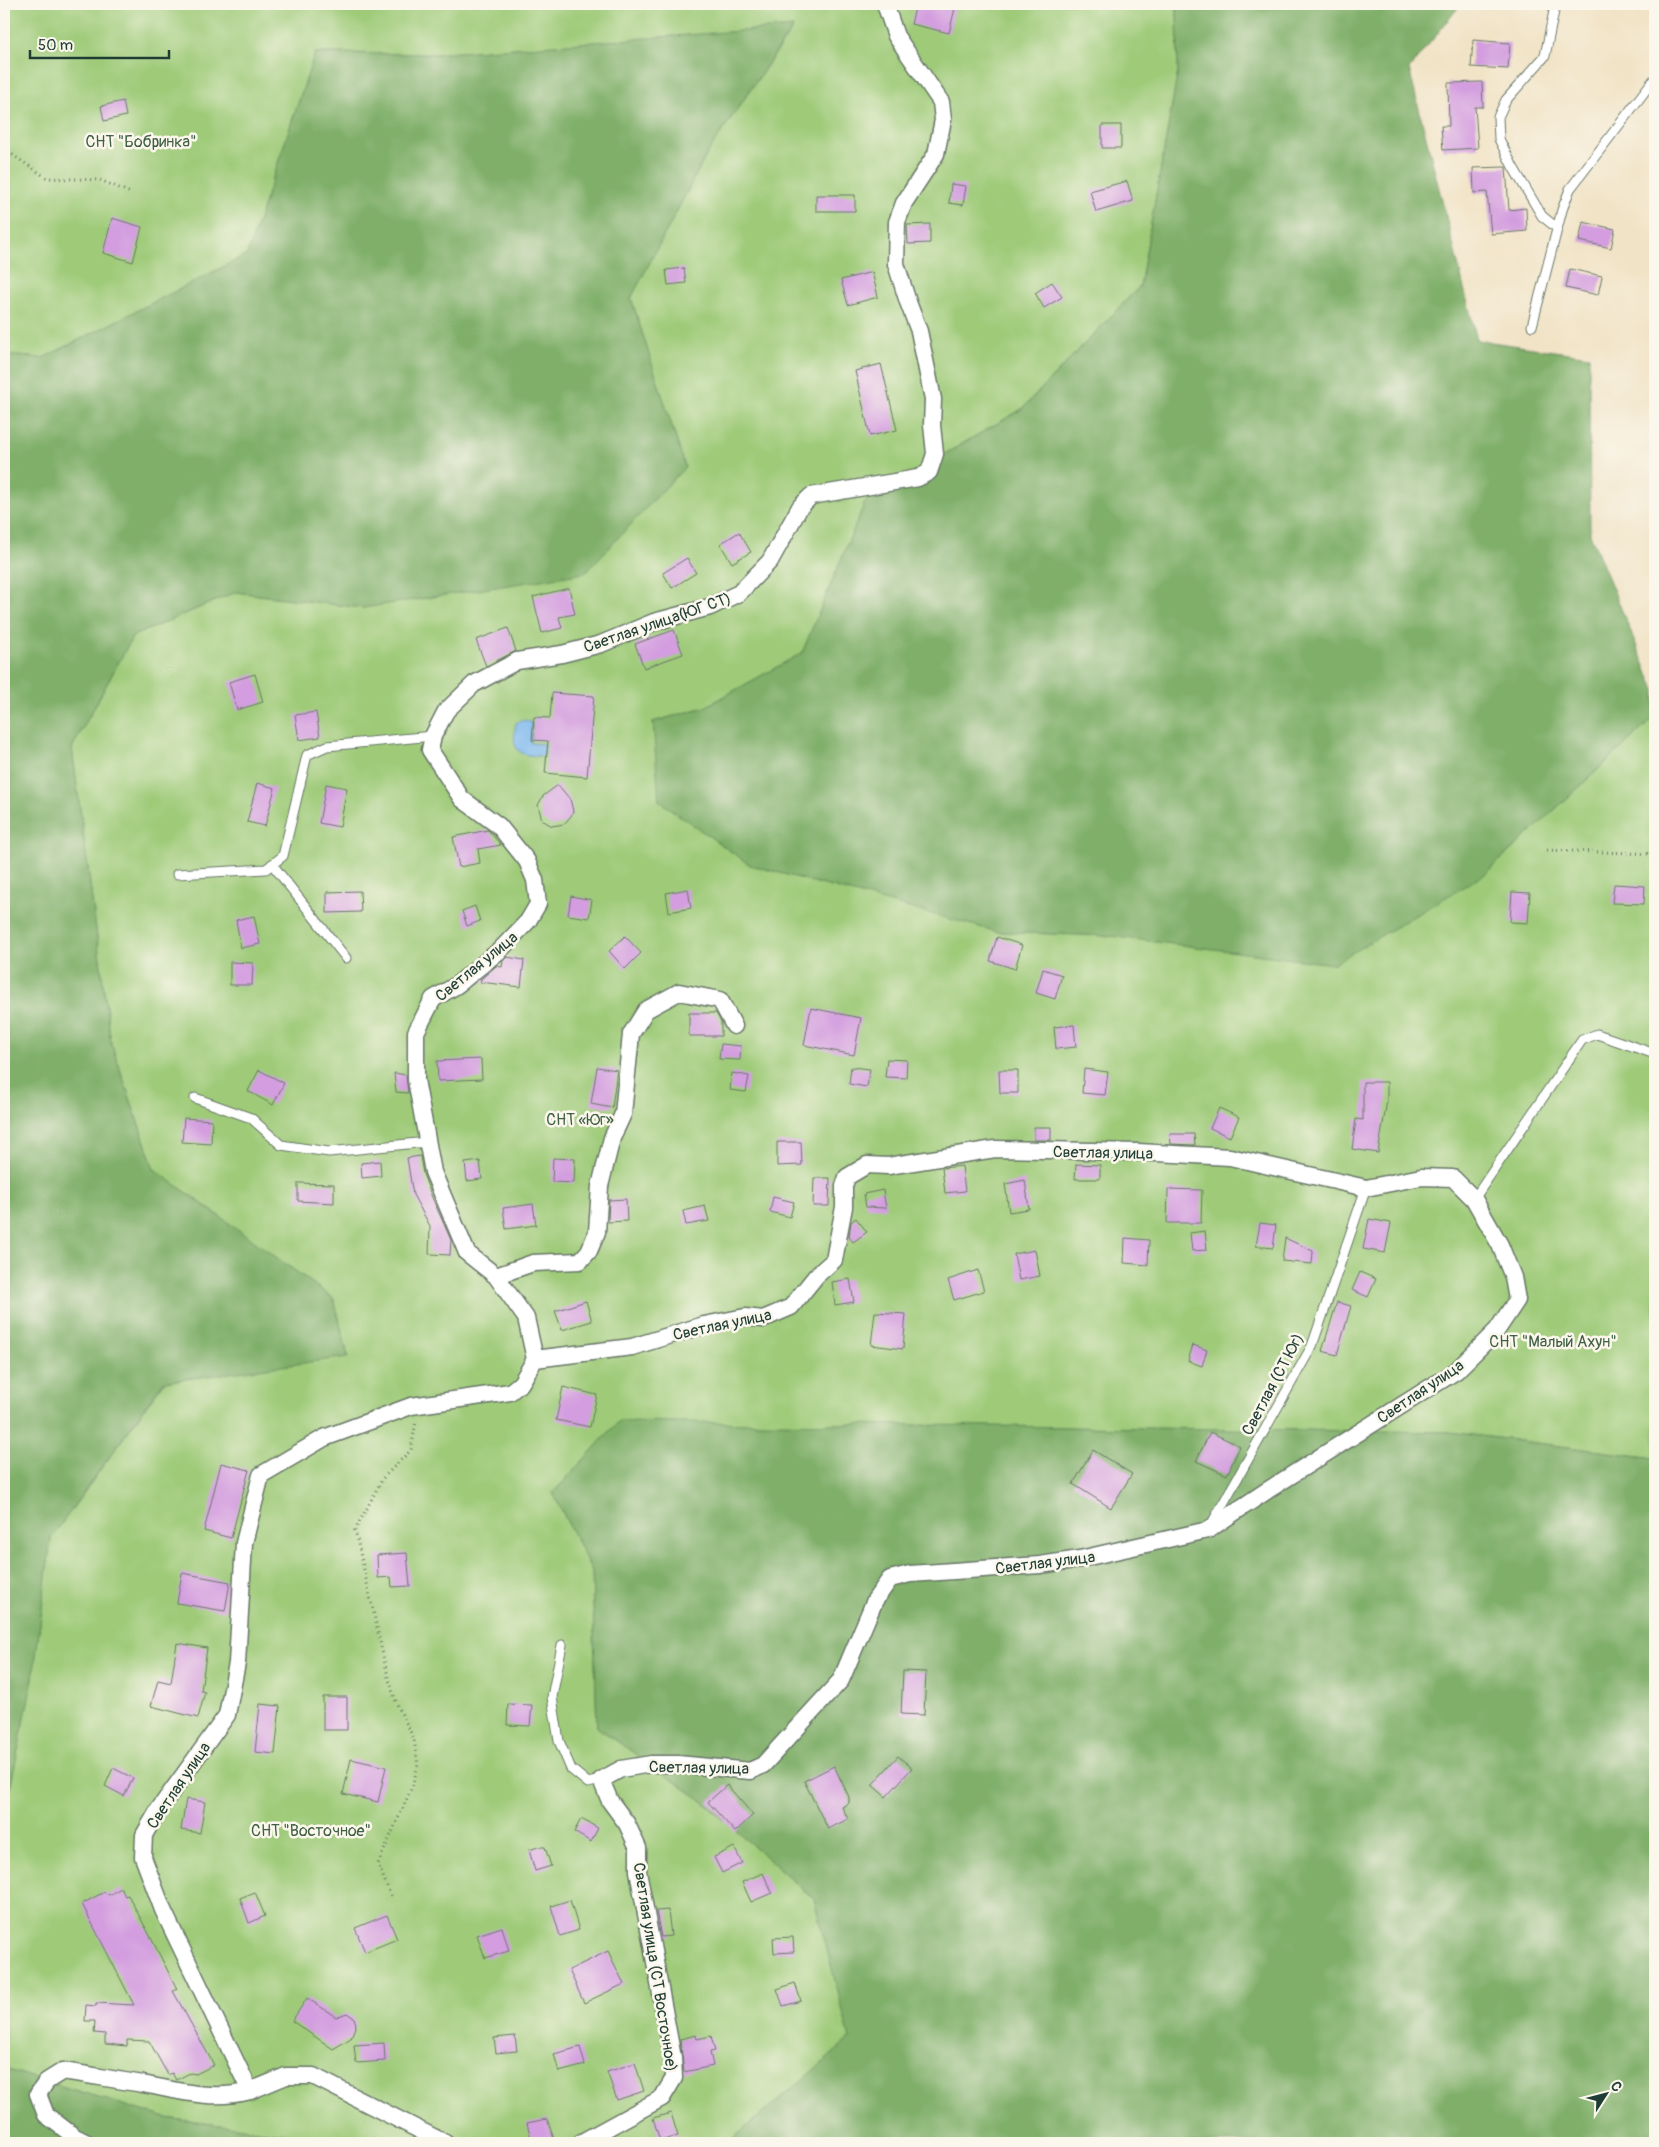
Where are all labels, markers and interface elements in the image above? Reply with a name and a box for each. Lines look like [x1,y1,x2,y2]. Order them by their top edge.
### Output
scale bar [30,28,169,60]
text: 50 m [38,36,73,55]
park label: СНТ "Бобринка" [85,132,197,152]
street label: Светлая улица(ЮГ СТ) [581,588,734,658]
street label: Светлая улица [431,927,522,1006]
park label: СНТ «Юг» [546,1110,614,1130]
street label: Светлая улица [1053,1142,1153,1164]
street label: Светлая улица [671,1305,773,1345]
street label: Светлая (СТ Юг) [1238,1330,1308,1439]
park label: СНТ "Малый Ахун" [1489,1332,1617,1352]
street label: Светлая улица [1373,1355,1468,1428]
street label: Светлая улица [994,1547,1096,1579]
street label: Светлая улица [142,1738,215,1833]
street label: Светлая улица [649,1757,749,1779]
park label: СНТ "Восточное" [251,1821,371,1841]
street label: Светлая улица (СТ Восточное) [629,1861,681,2073]
north arrow [1582,2070,1632,2120]
text: С [1607,2078,1626,2095]

